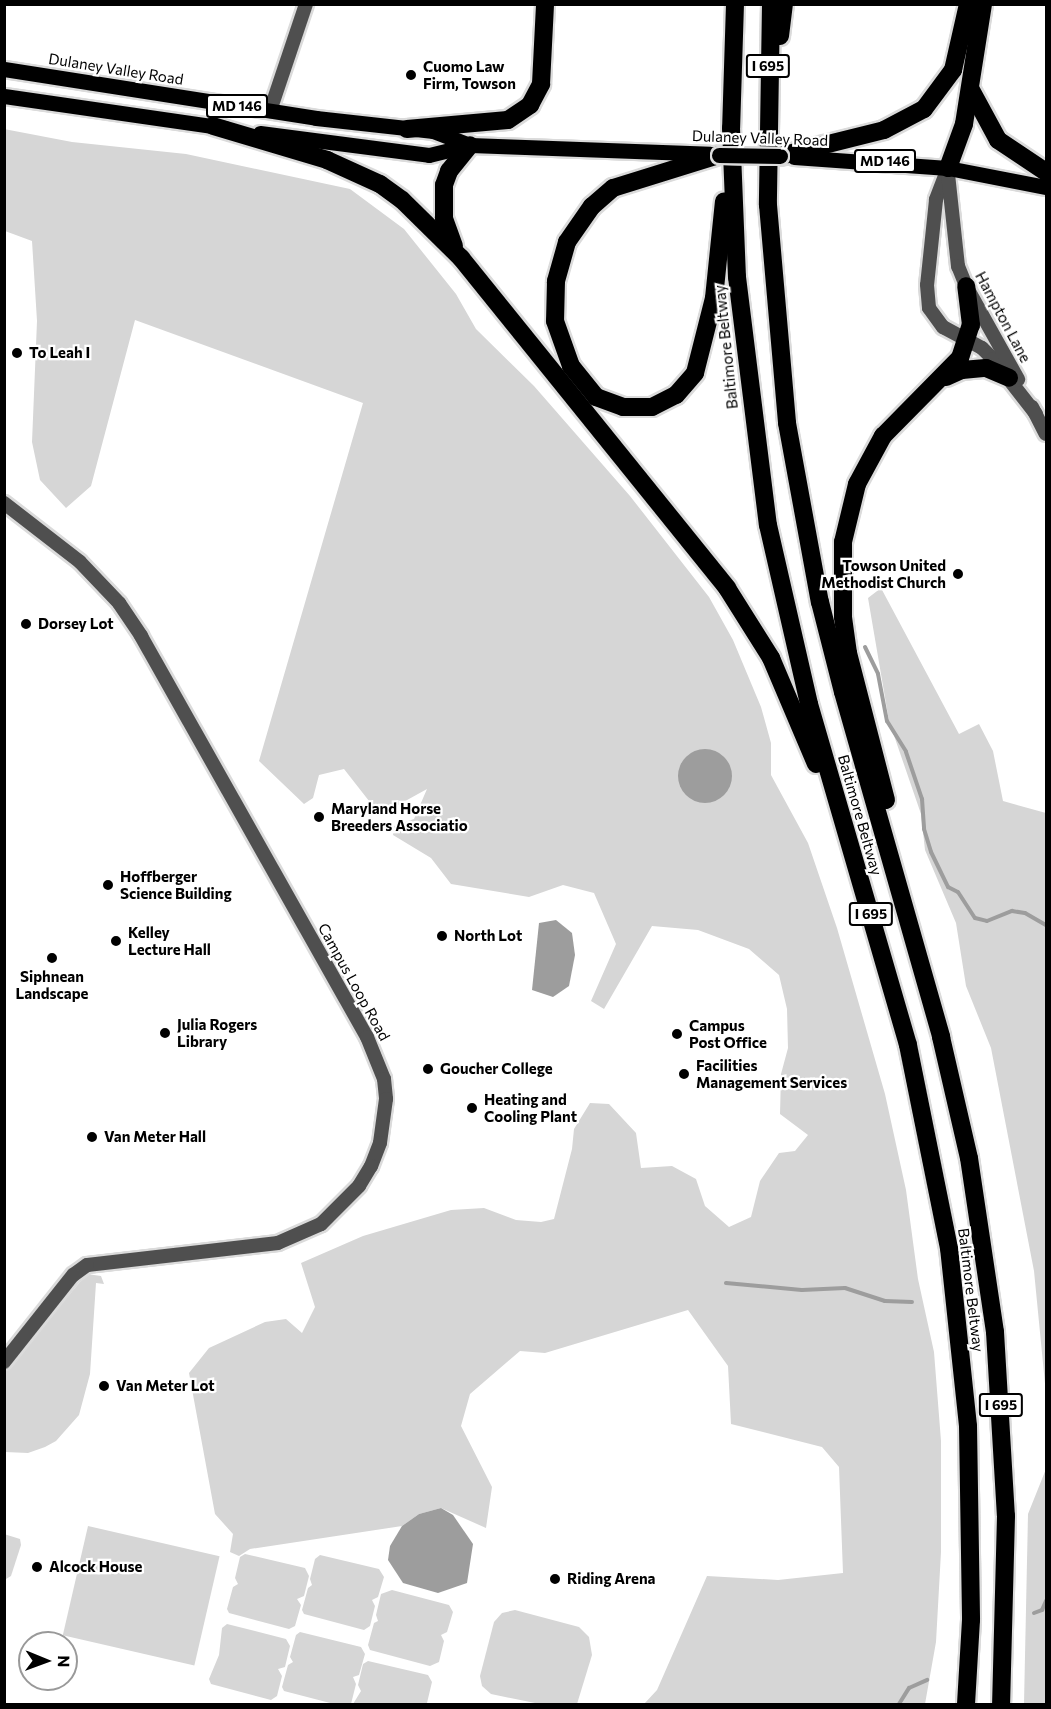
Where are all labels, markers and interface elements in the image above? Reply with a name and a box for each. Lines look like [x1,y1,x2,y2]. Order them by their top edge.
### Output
street label: Dulaney Valley Road [47,49,185,89]
road number: I 695 [746,55,790,77]
place label: Cuomo Law Firm, Towson [423,57,516,92]
marker: Cuomo Law Firm, Towson [404,68,418,82]
road number: MD 146 [206,95,268,117]
street label: Dulaney Valley Road [692,127,828,149]
road number: MD 146 [854,150,916,172]
street label: Hampton Lane [971,268,1035,366]
street label: Baltimore Beltway [711,284,741,410]
place label: To Leah I [29,344,90,362]
marker: To Leah I [10,346,24,360]
place label: Towson United Methodist Church [821,556,946,591]
marker: Towson United Methodist Church [951,567,965,581]
place label: Dorsey Lot [38,615,114,633]
marker: Dorsey Lot [19,617,33,631]
street label: Baltimore Beltway [834,753,886,877]
place label: Maryland Horse Breeders Associatio [331,799,468,834]
marker: Maryland Horse Breeders Associatio [312,810,326,824]
place label: Hoffberger Science Building [120,867,232,902]
marker: Hoffberger Science Building [101,878,115,892]
road number: I 695 [848,903,894,925]
street label: Campus Loop Road [314,920,394,1044]
place label: Kelley Lecture Hall [128,923,211,958]
place label: North Lot [454,927,522,945]
marker: North Lot [435,929,449,943]
marker: Kelley Lecture Hall [109,934,123,948]
marker: Siphnean Landscape [45,951,59,965]
place label: Siphnean Landscape [15,967,89,1002]
place label: Julia Rogers Library [177,1015,257,1050]
place label: Campus Post Office [689,1016,767,1051]
marker: Julia Rogers Library [158,1026,172,1040]
marker: Campus Post Office [670,1027,684,1041]
place label: Facilities Management Services [696,1056,847,1091]
place label: Goucher College [440,1060,553,1078]
marker: Goucher College [421,1062,435,1076]
marker: Facilities Management Services [677,1067,691,1081]
place label: Heating and Cooling Plant [484,1090,577,1125]
marker: Heating and Cooling Plant [465,1101,479,1115]
place label: Van Meter Hall [104,1128,206,1146]
marker: Van Meter Hall [85,1130,99,1144]
street label: Baltimore Beltway [954,1227,988,1353]
place label: Van Meter Lot [116,1377,215,1395]
marker: Van Meter Lot [97,1379,111,1393]
road number: I 695 [978,1394,1024,1416]
place label: Alcock House [49,1558,142,1576]
marker: Alcock House [30,1560,44,1574]
place label: Riding Arena [567,1570,656,1588]
marker: Riding Arena [548,1572,562,1586]
north arrow [18,1631,78,1691]
text: N [55,1655,74,1667]

